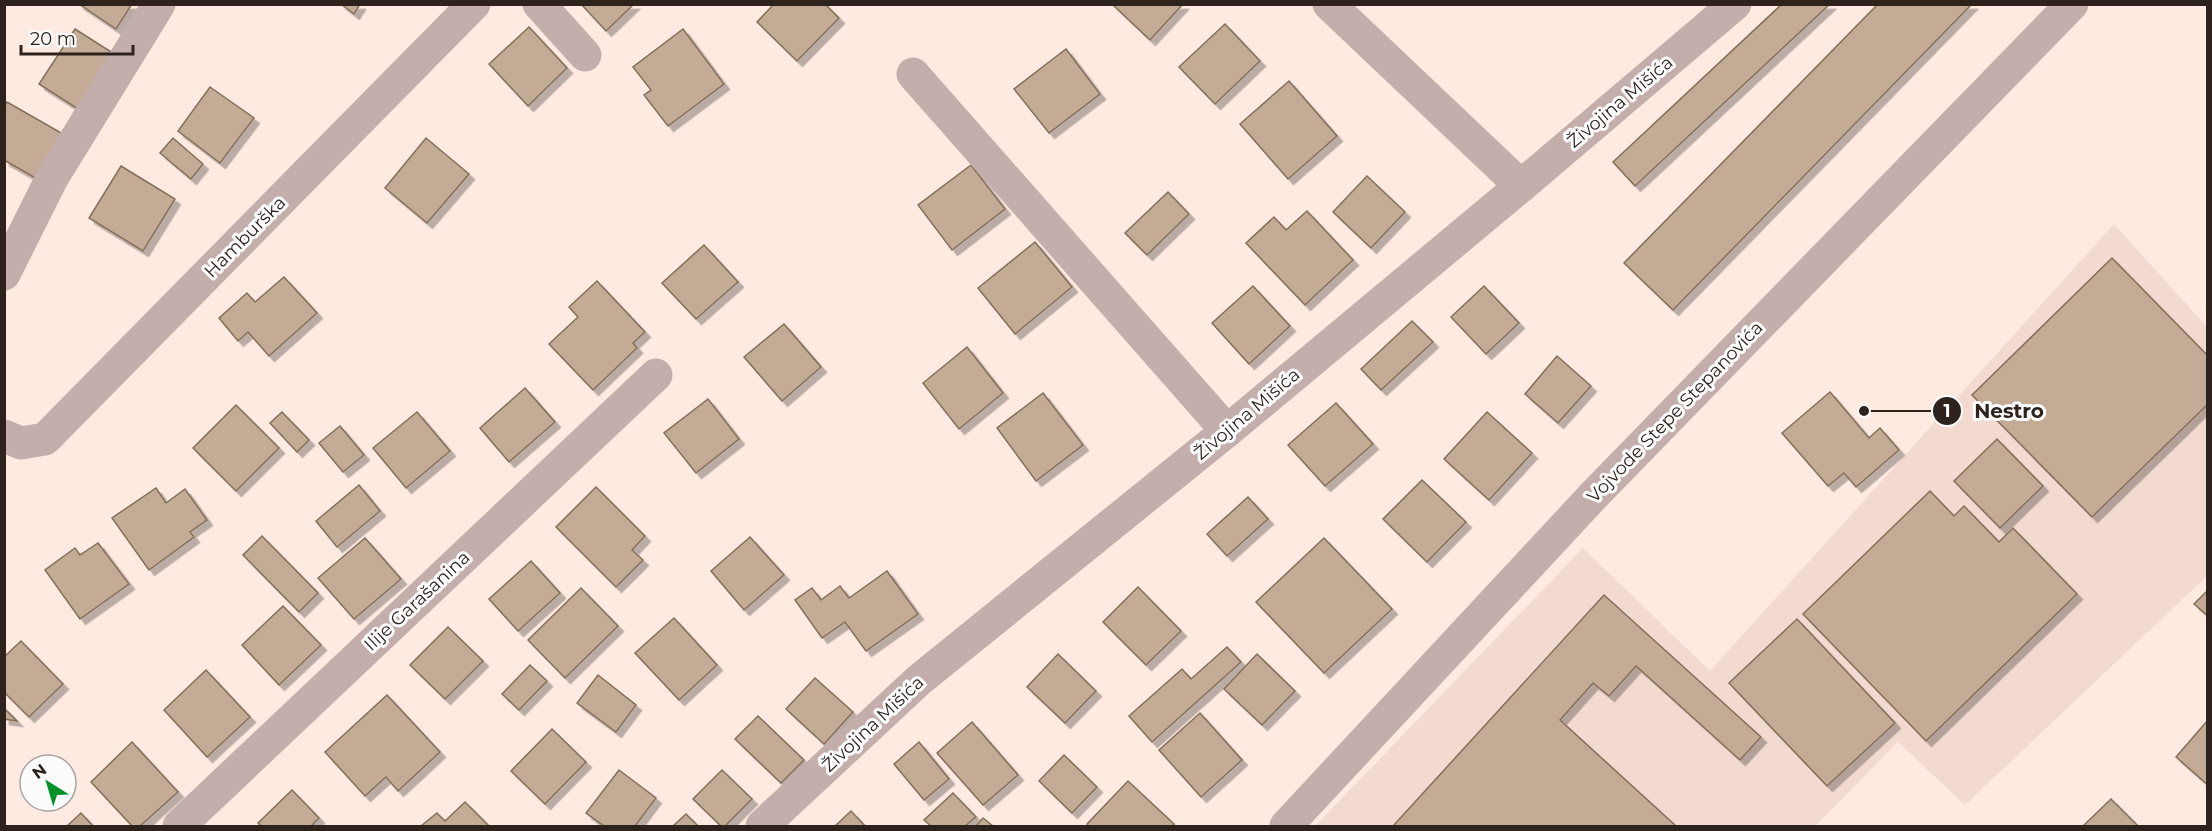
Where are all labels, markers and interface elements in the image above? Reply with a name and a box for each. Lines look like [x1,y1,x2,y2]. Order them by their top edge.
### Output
scale bar [21,18,134,56]
text: 20 m [30,28,76,50]
street label: Živojina Mišića [1563,51,1677,153]
street label: Hamburška [200,192,290,282]
street label: Vojvode Stepe Stepanovića [1583,317,1767,507]
street label: Živojina Mišića [1190,363,1304,465]
callout: Nestro [1932,392,2055,430]
text: Nestro [1974,399,2044,423]
text: 1 [1943,400,1951,422]
street label: Ilije Garašanina [360,546,474,656]
street label: Živojina Mišića [818,671,928,777]
north arrow [18,753,78,813]
text: N [28,760,50,783]

